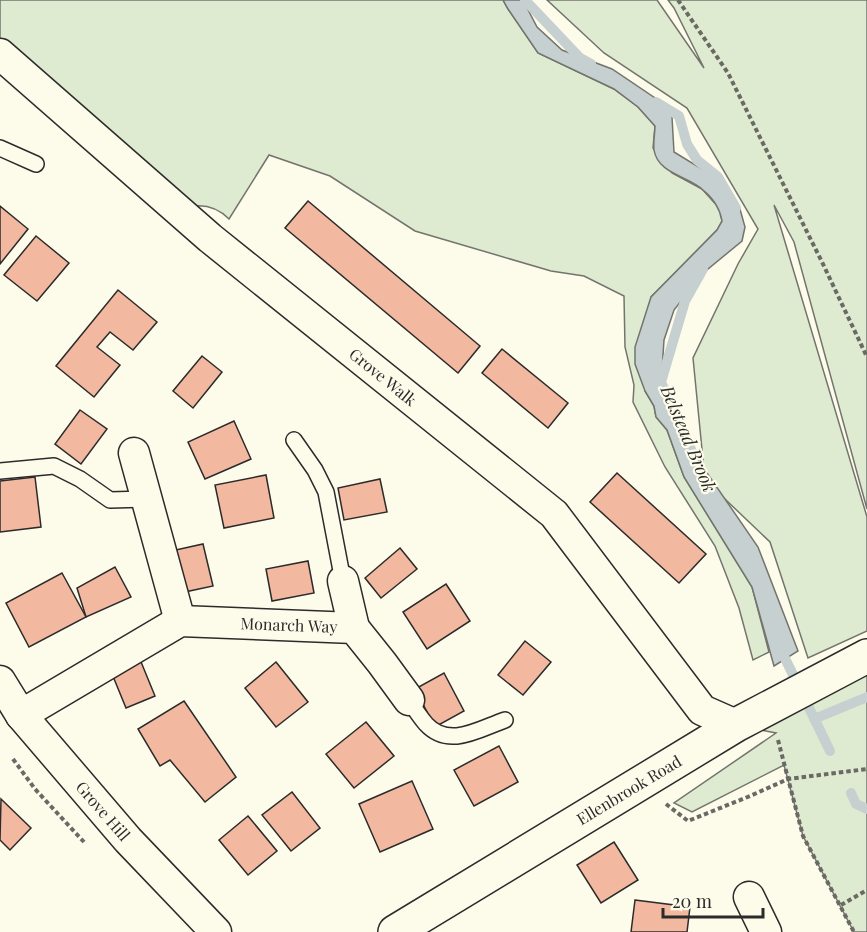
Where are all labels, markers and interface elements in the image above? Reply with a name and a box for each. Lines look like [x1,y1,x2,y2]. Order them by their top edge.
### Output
street label: Grove Walk [345,343,422,410]
water label: Belstead Brook [655,381,722,496]
street label: Monarch Way [240,612,338,637]
street label: Ellenbrook Road [573,750,685,829]
street label: Grove Hill [72,776,135,845]
scale bar [663,881,764,919]
text: 20 m [672,889,712,913]

